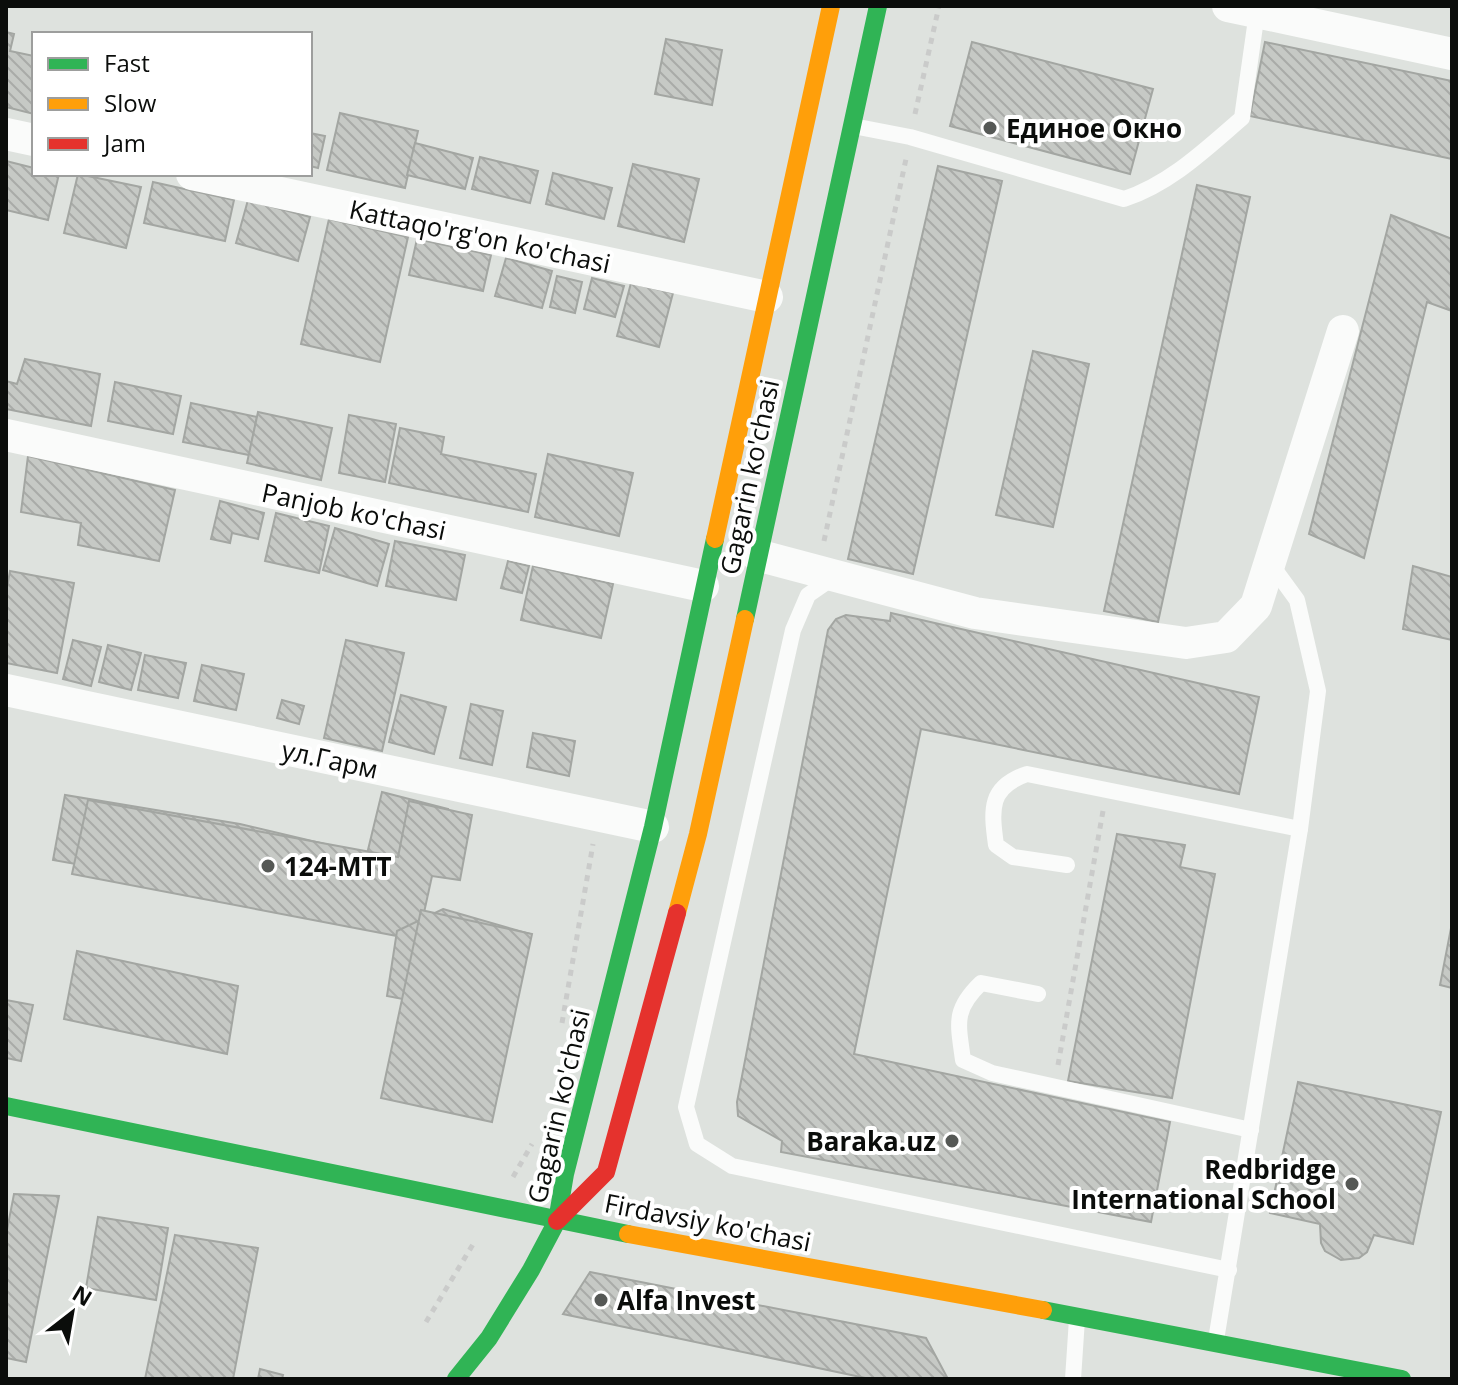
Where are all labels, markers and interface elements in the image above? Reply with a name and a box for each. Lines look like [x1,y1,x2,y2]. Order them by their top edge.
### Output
legend [32,32,312,176]
text: Fast [104,46,150,79]
text: Slow [104,86,157,119]
place label: Единое Окно [1006,110,1182,146]
marker: Единое Окно [981,119,999,137]
text: Jam [102,126,146,159]
street label: Kattaqo'rg'on ko'chasi [346,191,614,281]
street label: Gagarin ko'chasi [711,376,787,578]
street label: Panjob ko'chasi [258,474,450,548]
street label: ул.Гарм [278,731,382,787]
place label: 124-MTT [284,848,392,884]
marker: 124-MTT [259,857,277,875]
street label: Gagarin ko'chasi [518,1005,598,1207]
place label: Baraka.uz [806,1123,936,1159]
marker: Baraka.uz [943,1132,961,1150]
place label: Redbridge International School [1071,1151,1336,1217]
marker: Redbridge International School [1343,1175,1361,1193]
street label: Firdavsiy ko'chasi [602,1184,814,1260]
north arrow [32,1273,112,1353]
text: N [67,1278,98,1312]
place label: Alfa Invest [617,1282,755,1318]
marker: Alfa Invest [592,1291,610,1309]

